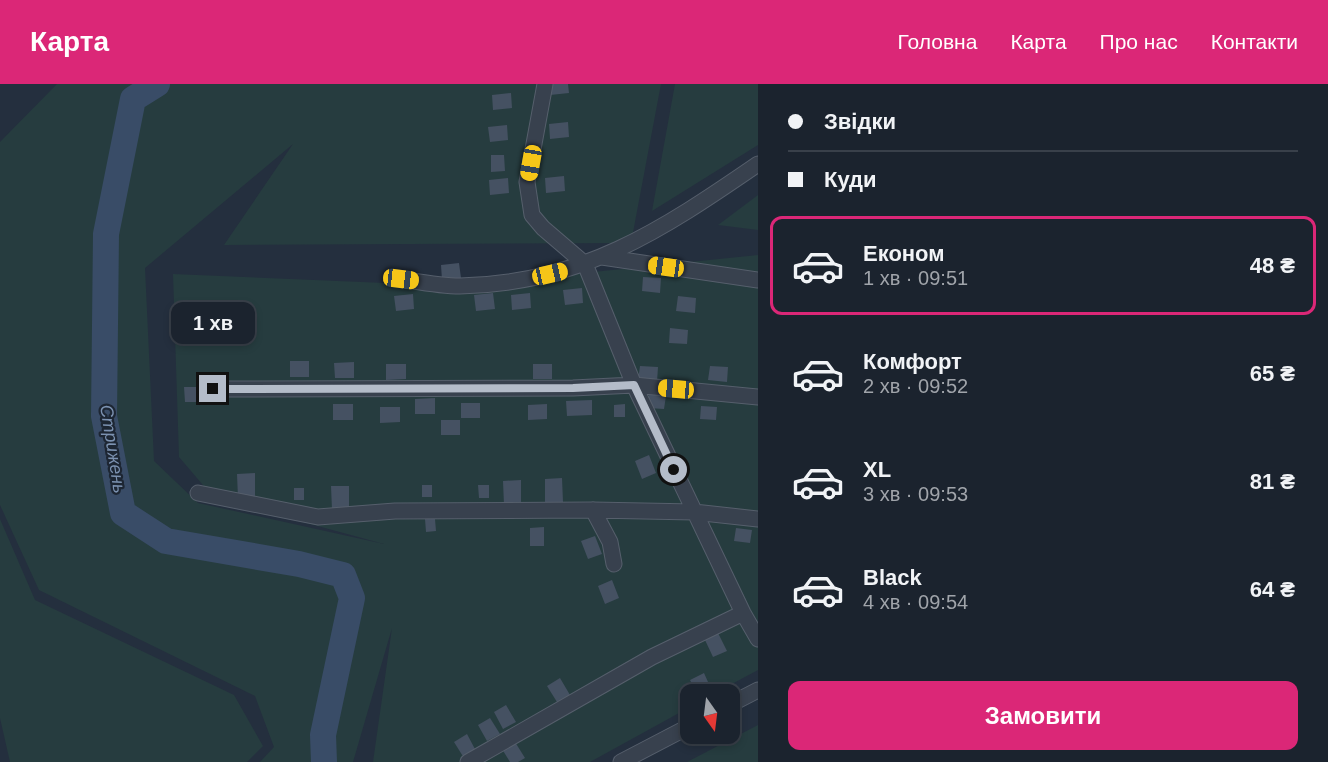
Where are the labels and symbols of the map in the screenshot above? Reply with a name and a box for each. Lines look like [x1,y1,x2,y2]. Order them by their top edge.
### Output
car [519,144,543,182]
car [647,256,685,278]
car [530,261,570,287]
car [382,268,420,290]
callout: 1 хв [171,302,255,344]
route end [199,375,226,402]
car [657,378,695,400]
water label: Стрижень [96,403,130,495]
route start [660,456,687,483]
north arrow [680,684,740,744]

